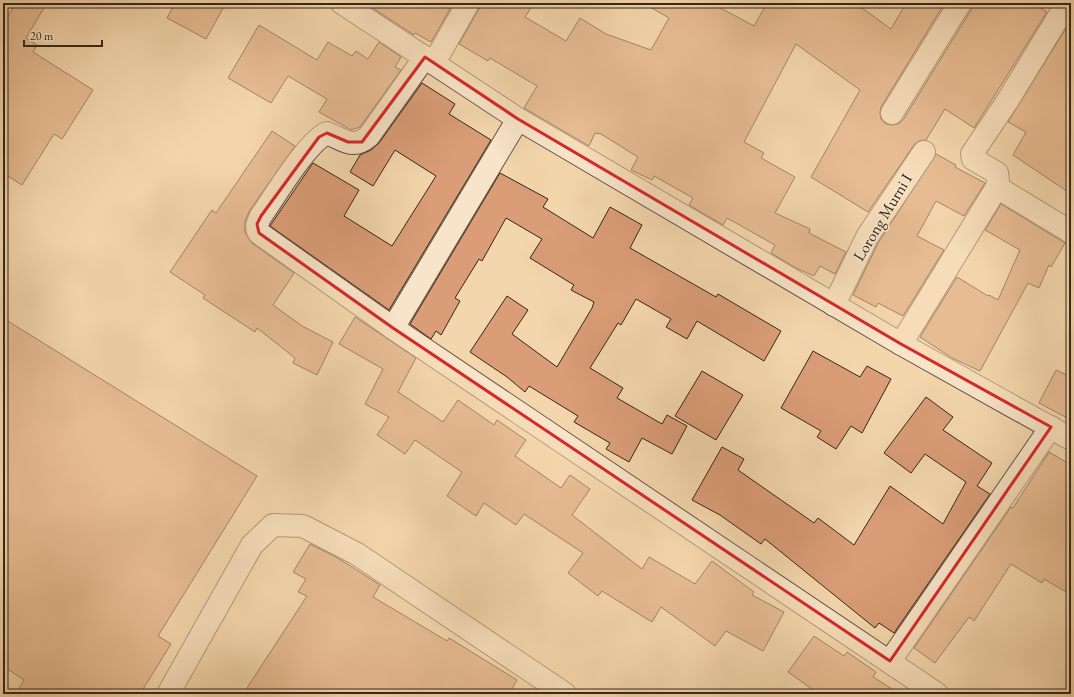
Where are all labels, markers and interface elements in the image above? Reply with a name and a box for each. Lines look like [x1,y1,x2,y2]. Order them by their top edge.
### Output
scale bar [24,22,102,48]
text: 20 m [30,28,54,44]
street label: Lorong Murni I [848,169,917,265]

